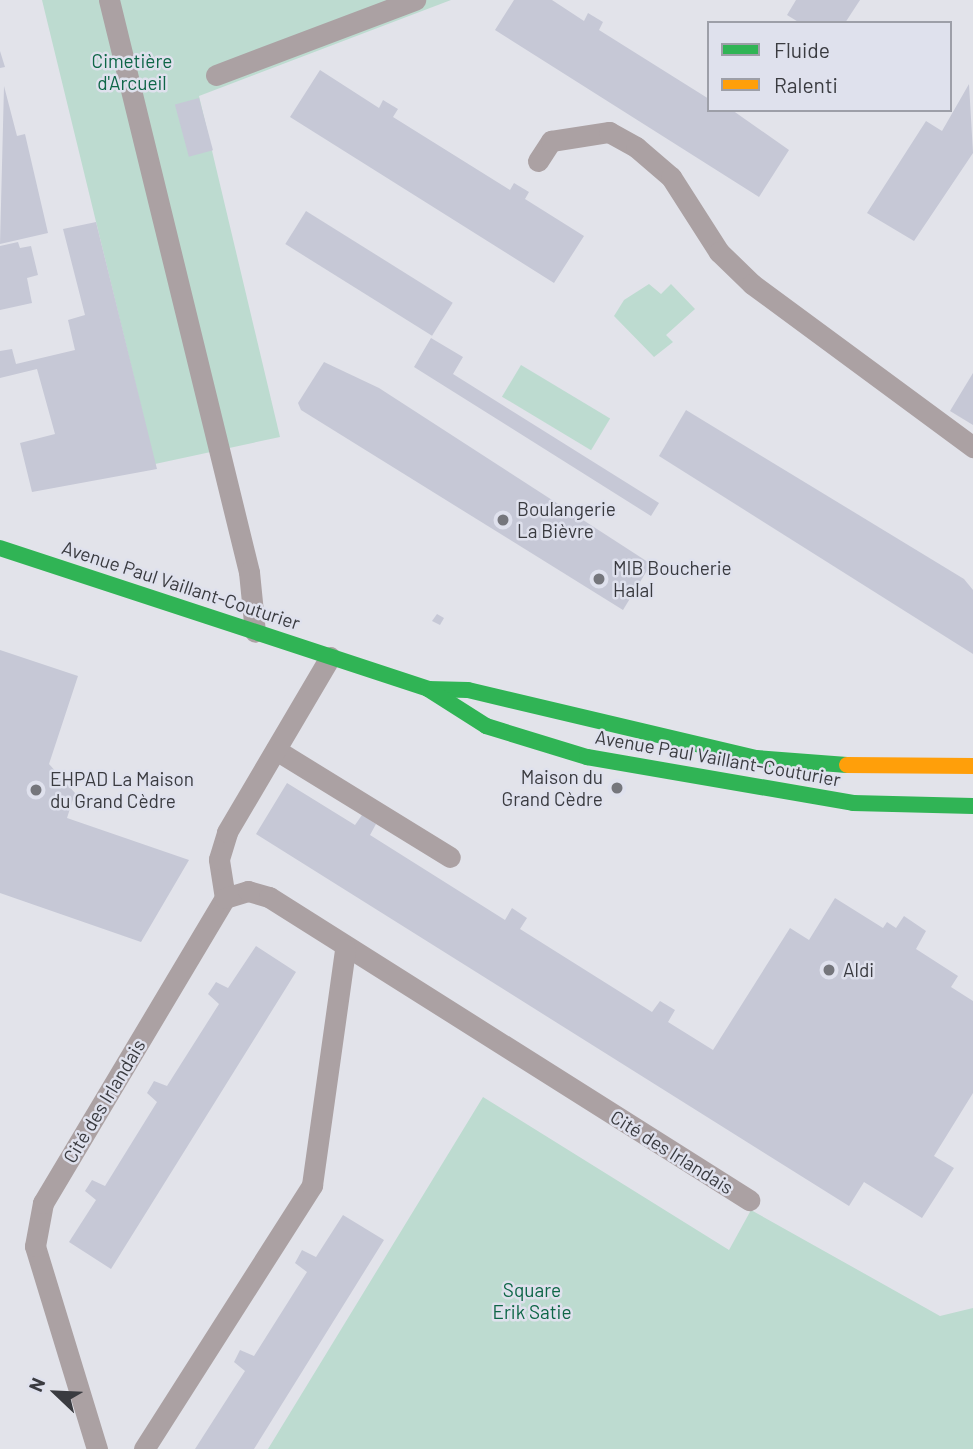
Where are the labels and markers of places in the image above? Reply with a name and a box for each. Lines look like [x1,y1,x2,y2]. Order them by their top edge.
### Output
place label: Boulangerie La Bièvre [517,498,616,542]
marker: Boulangerie La Bièvre [495,512,511,528]
place label: MIB Boucherie Halal [613,557,732,601]
marker: MIB Boucherie Halal [591,571,607,587]
place label: Maison du Grand Cèdre [502,766,603,810]
place label: EHPAD La Maison du Grand Cèdre [50,768,194,812]
marker: Maison du Grand Cèdre [609,780,625,796]
marker: EHPAD La Maison du Grand Cèdre [28,782,44,798]
place label: Aldi [843,959,874,981]
marker: Aldi [821,962,837,978]

